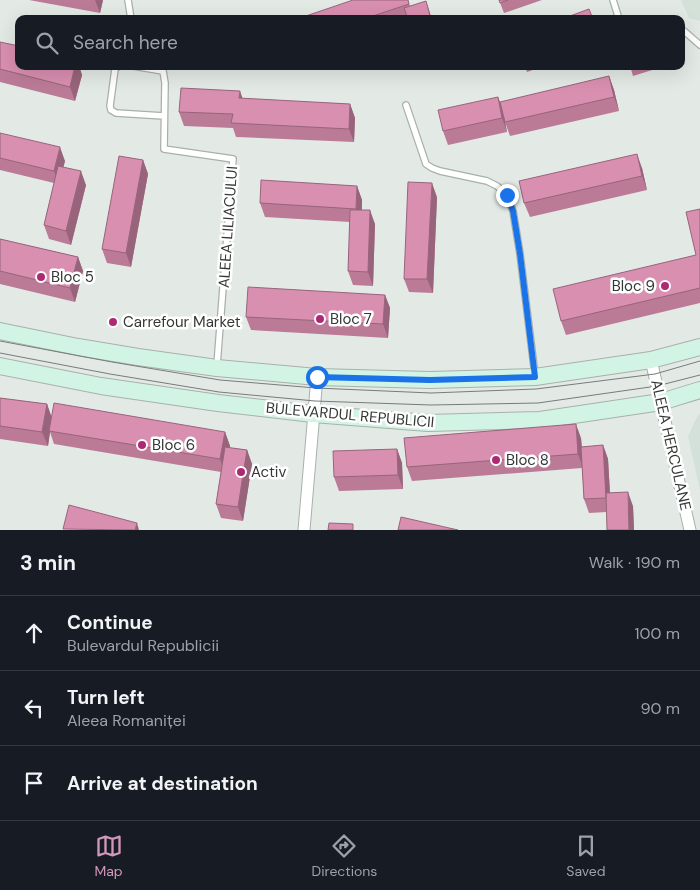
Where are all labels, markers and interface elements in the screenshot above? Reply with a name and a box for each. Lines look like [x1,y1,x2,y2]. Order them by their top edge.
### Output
search box [15,15,685,70]
icon: search [33,29,61,57]
text: Search here [73,30,178,55]
street label: ALEEA LILIACULUI [214,165,242,289]
route end [496,184,519,207]
place label: Bloc 5 [51,267,94,287]
marker: Bloc 5 [35,271,47,283]
place label: Bloc 9 [612,276,655,296]
marker: Bloc 9 [659,280,671,292]
place label: Bloc 7 [330,309,372,329]
place label: Carrefour Market [123,312,241,332]
marker: Bloc 7 [314,313,326,325]
marker: Carrefour Market [107,316,119,328]
route start [306,366,329,389]
street label: ALEEA HERCULANE [646,378,696,512]
street label: BULEVARDUL REPUBLICII [265,398,435,432]
place label: Bloc 6 [152,435,195,455]
marker: Bloc 6 [136,439,148,451]
place label: Bloc 8 [506,450,549,470]
marker: Bloc 8 [490,454,502,466]
place label: Activ [251,462,286,482]
marker: Activ [235,466,247,478]
text: 3 min [20,549,76,577]
text: Walk · 190 m [589,552,680,573]
text: Continue [67,610,153,635]
icon: ahead [20,619,48,647]
text: 100 m [635,623,680,644]
text: Bulevardul Republicii [67,635,219,656]
text: Turn left [67,685,145,710]
icon: left [20,694,48,722]
text: 90 m [640,698,680,719]
text: Aleea Romaniței [67,710,186,731]
icon: arrive [20,769,48,797]
text: Arrive at destination [67,771,258,796]
tab: Map [94,832,123,880]
tab: Directions [312,832,377,880]
tab: Saved [566,832,606,880]

